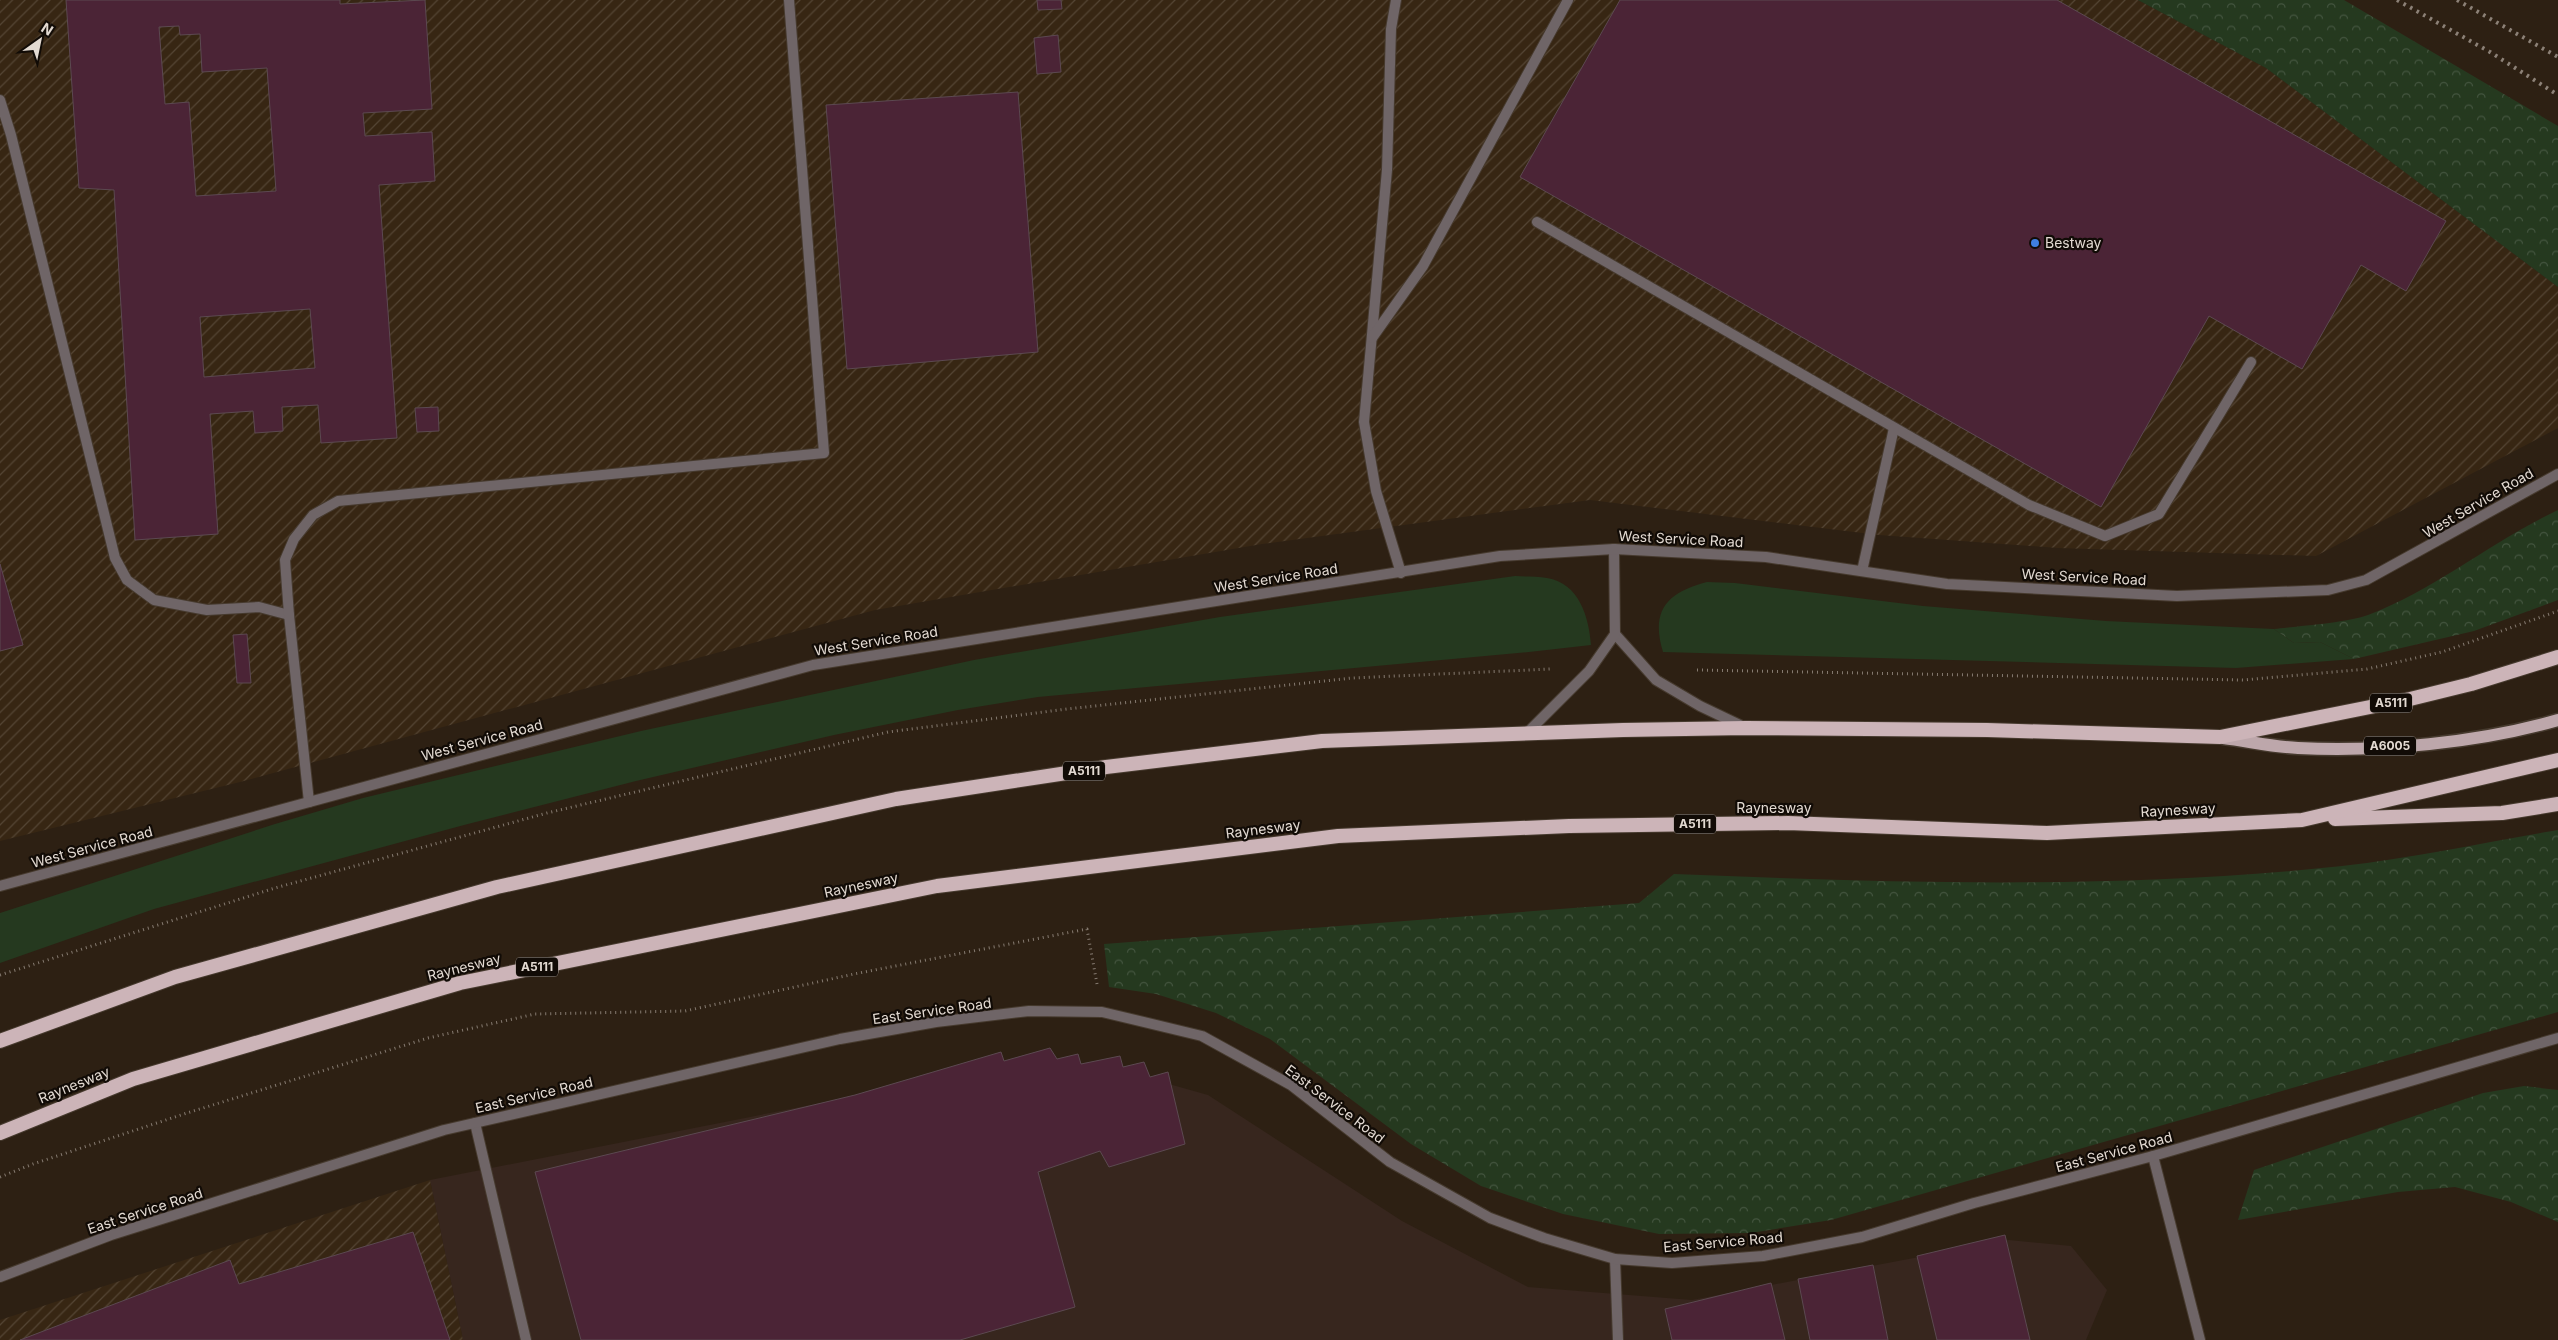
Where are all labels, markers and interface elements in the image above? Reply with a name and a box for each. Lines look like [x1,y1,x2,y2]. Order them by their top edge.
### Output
north arrow [15,15,65,65]
text: N [38,19,56,39]
place label: Bestway [2045,234,2102,251]
marker: Bestway [2029,237,2041,249]
street label: West Service Road [2419,464,2536,541]
street label: West Service Road [1618,527,1744,550]
street label: West Service Road [1213,559,1339,596]
street label: West Service Road [2021,565,2147,588]
street label: West Service Road [813,622,939,659]
road number: A5111 [2370,694,2412,712]
street label: West Service Road [419,715,544,764]
road number: A6005 [2364,736,2416,756]
road number: A5111 [1063,761,1105,780]
street label: Raynesway [1736,799,1812,816]
street label: Raynesway [2140,799,2216,820]
road number: A5111 [1674,814,1716,834]
street label: Raynesway [1225,815,1301,842]
street label: West Service Road [29,822,154,871]
street label: Raynesway [822,868,900,901]
street label: Raynesway [425,949,503,984]
road number: A5111 [516,958,558,976]
street label: East Service Road [871,994,993,1027]
street label: East Service Road [1282,1061,1388,1146]
street label: Raynesway [36,1063,112,1107]
street label: East Service Road [474,1073,594,1116]
street label: East Service Road [2054,1128,2174,1175]
street label: East Service Road [85,1184,205,1237]
street label: East Service Road [1662,1228,1783,1255]

